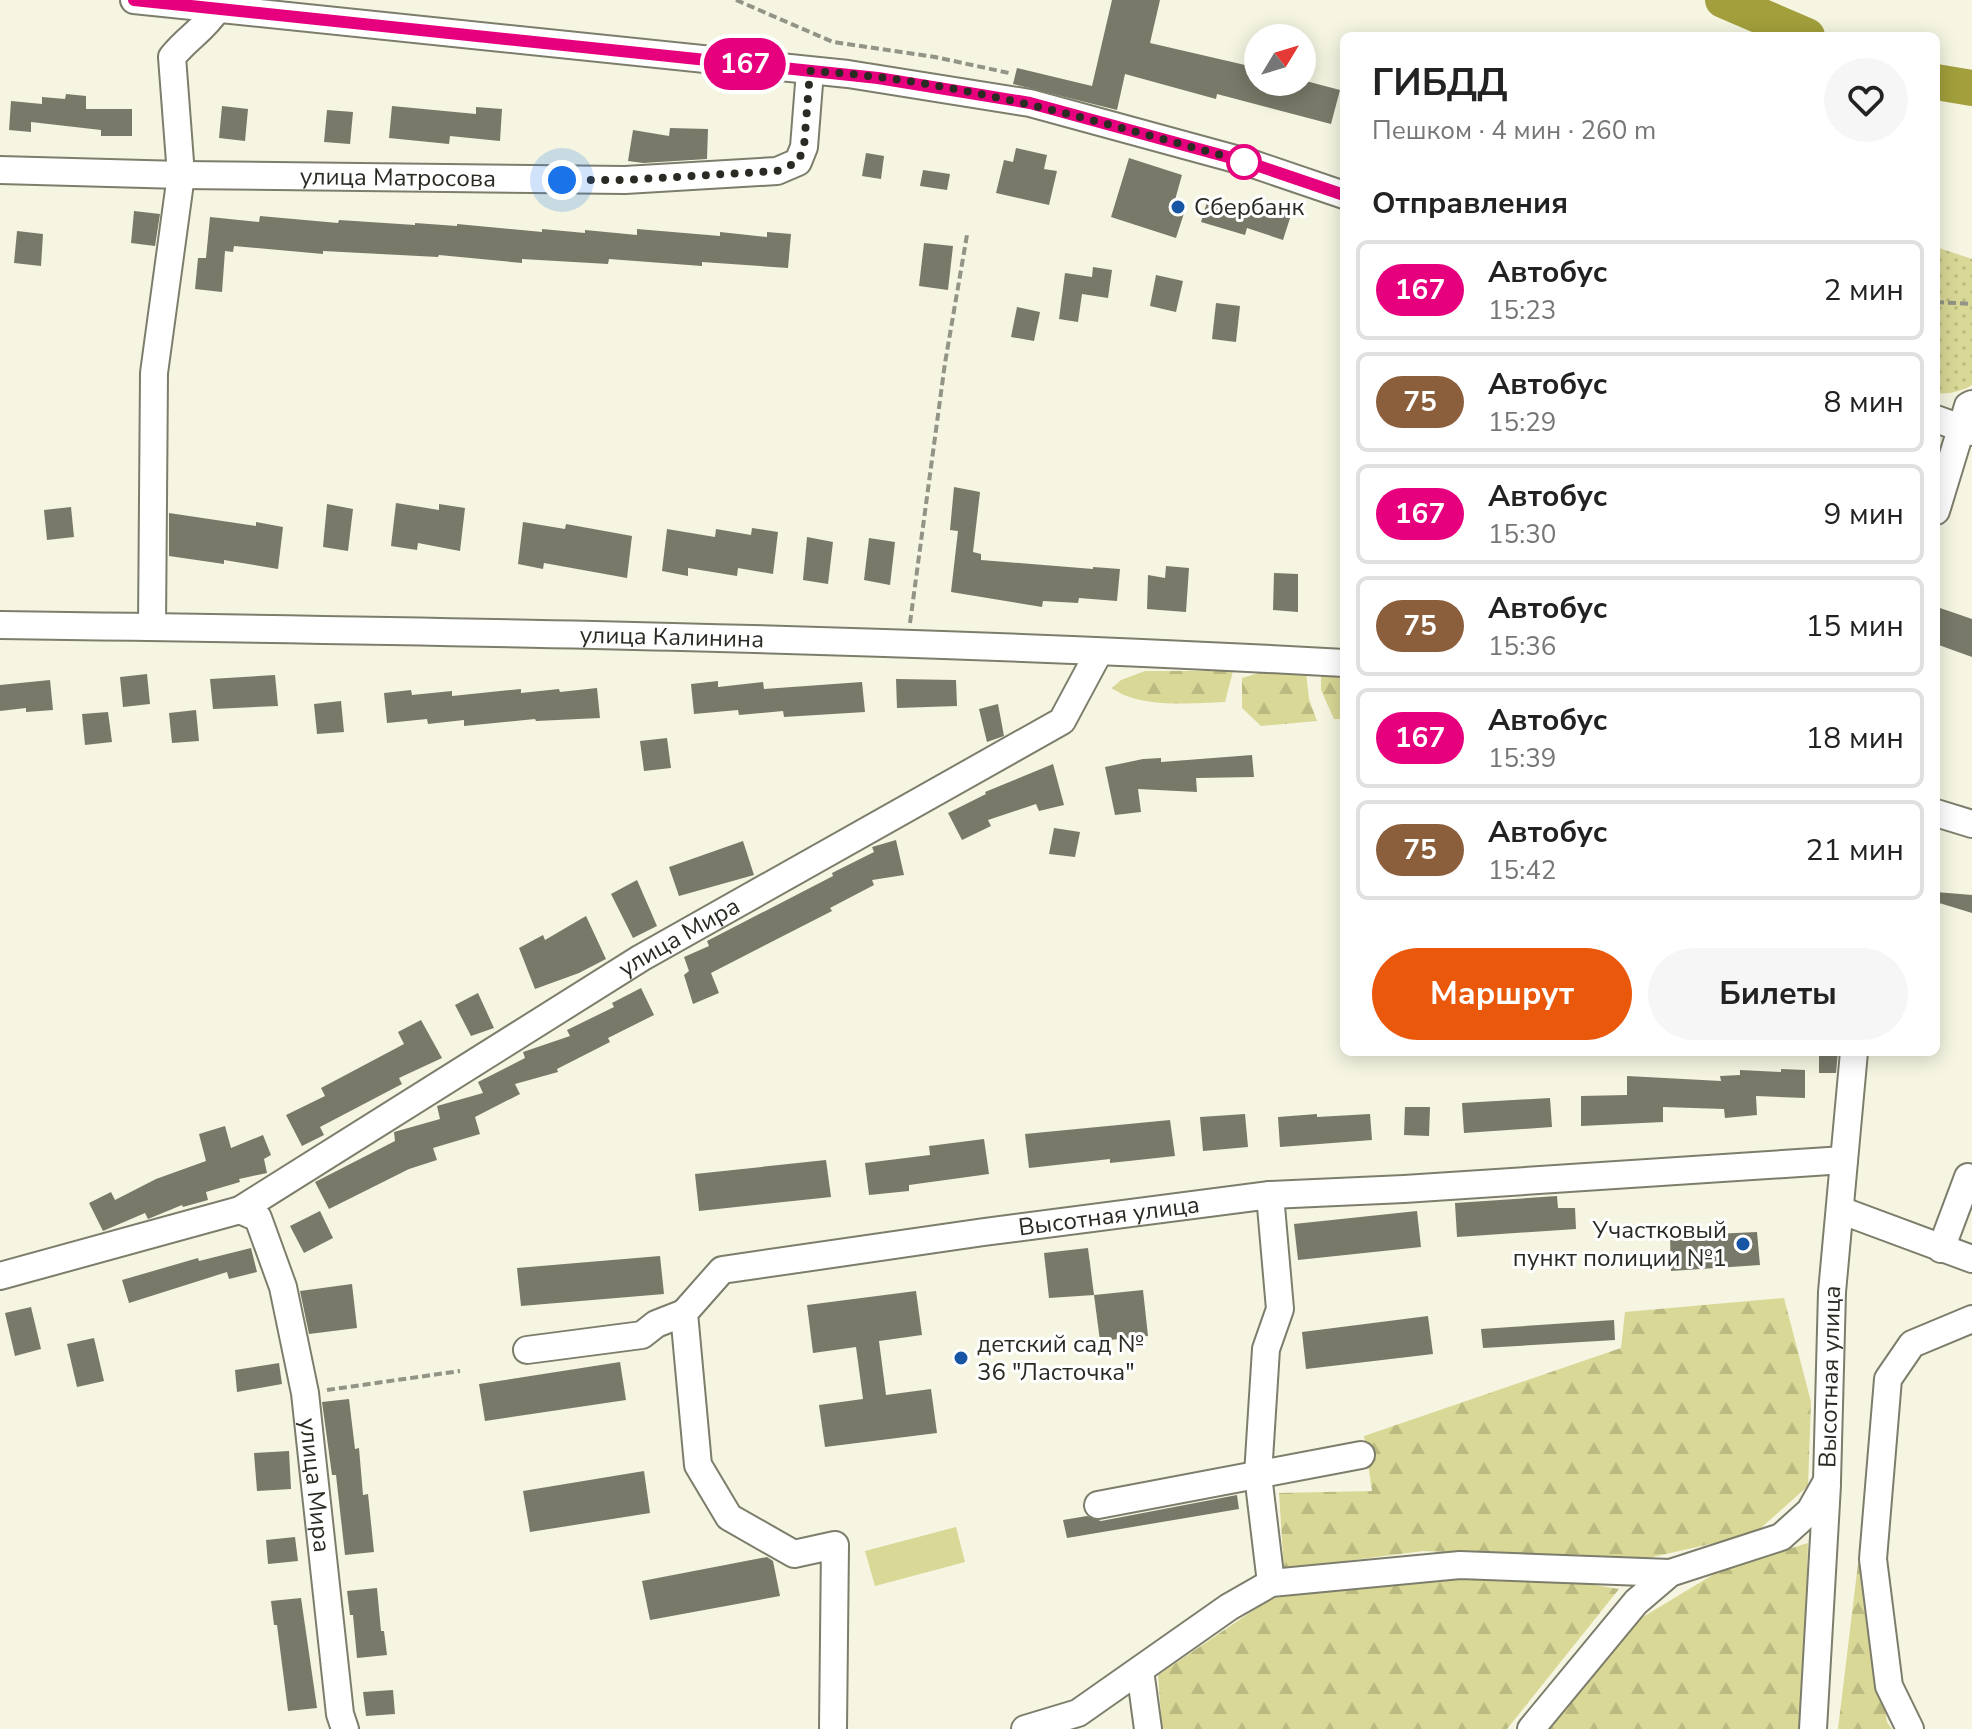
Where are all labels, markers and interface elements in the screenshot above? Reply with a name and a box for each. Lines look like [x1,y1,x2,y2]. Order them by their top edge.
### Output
north arrow [1244,24,1316,96]
map controls [1244,24,1316,96]
line badge: 167 [699,38,791,90]
text: 167 [720,45,770,83]
text: ГИБДД [1372,57,1508,108]
button: heart [1824,58,1908,142]
text: Пешком · 4 мин · 260 m [1372,113,1656,148]
unlabelled marker [1227,145,1261,179]
street label: улица Матросова [300,160,496,195]
your location [542,160,582,200]
text: Отправления [1372,183,1568,224]
place label: Сбербанк [1194,191,1305,223]
marker: Сбербанк [1169,198,1187,216]
text: Автобус [1488,252,1607,293]
text: 2 мин [1823,270,1904,311]
text: 167 [1395,271,1445,309]
text: 15:23 [1488,293,1556,328]
text: Автобус [1488,364,1607,405]
text: 8 мин [1823,382,1904,423]
text: 75 [1403,383,1437,421]
text: 15:29 [1488,405,1556,440]
text: Автобус [1488,476,1607,517]
text: 9 мин [1823,494,1904,535]
text: 167 [1395,495,1445,533]
text: 15:30 [1488,517,1556,552]
text: Автобус [1488,588,1607,629]
text: 15 мин [1805,606,1904,647]
text: 75 [1403,607,1437,645]
street label: улица Калинина [579,619,765,655]
text: 15:36 [1488,629,1556,664]
text: Автобус [1488,700,1607,741]
text: 18 мин [1805,718,1904,759]
text: 167 [1395,719,1445,757]
text: 15:39 [1488,741,1556,776]
text: Автобус [1488,812,1607,853]
text: 21 мин [1805,830,1904,871]
text: 75 [1403,831,1437,869]
text: 15:42 [1488,853,1556,888]
street label: улица Мира [612,890,746,984]
button: Маршрут [1372,948,1632,1040]
button: Билеты [1648,948,1908,1040]
street label: Высотная улица [1016,1188,1201,1243]
place label: Участковый пункт полиции №1 [1513,1214,1727,1274]
marker: Участковый пункт полиции №1 [1734,1235,1752,1253]
street label: Высотная улица [1811,1284,1849,1468]
place label: детский сад № 36 "Ласточка" [977,1328,1144,1388]
marker: детский сад № 36 "Ласточка" [952,1349,970,1367]
street label: улица Мира [292,1416,338,1554]

